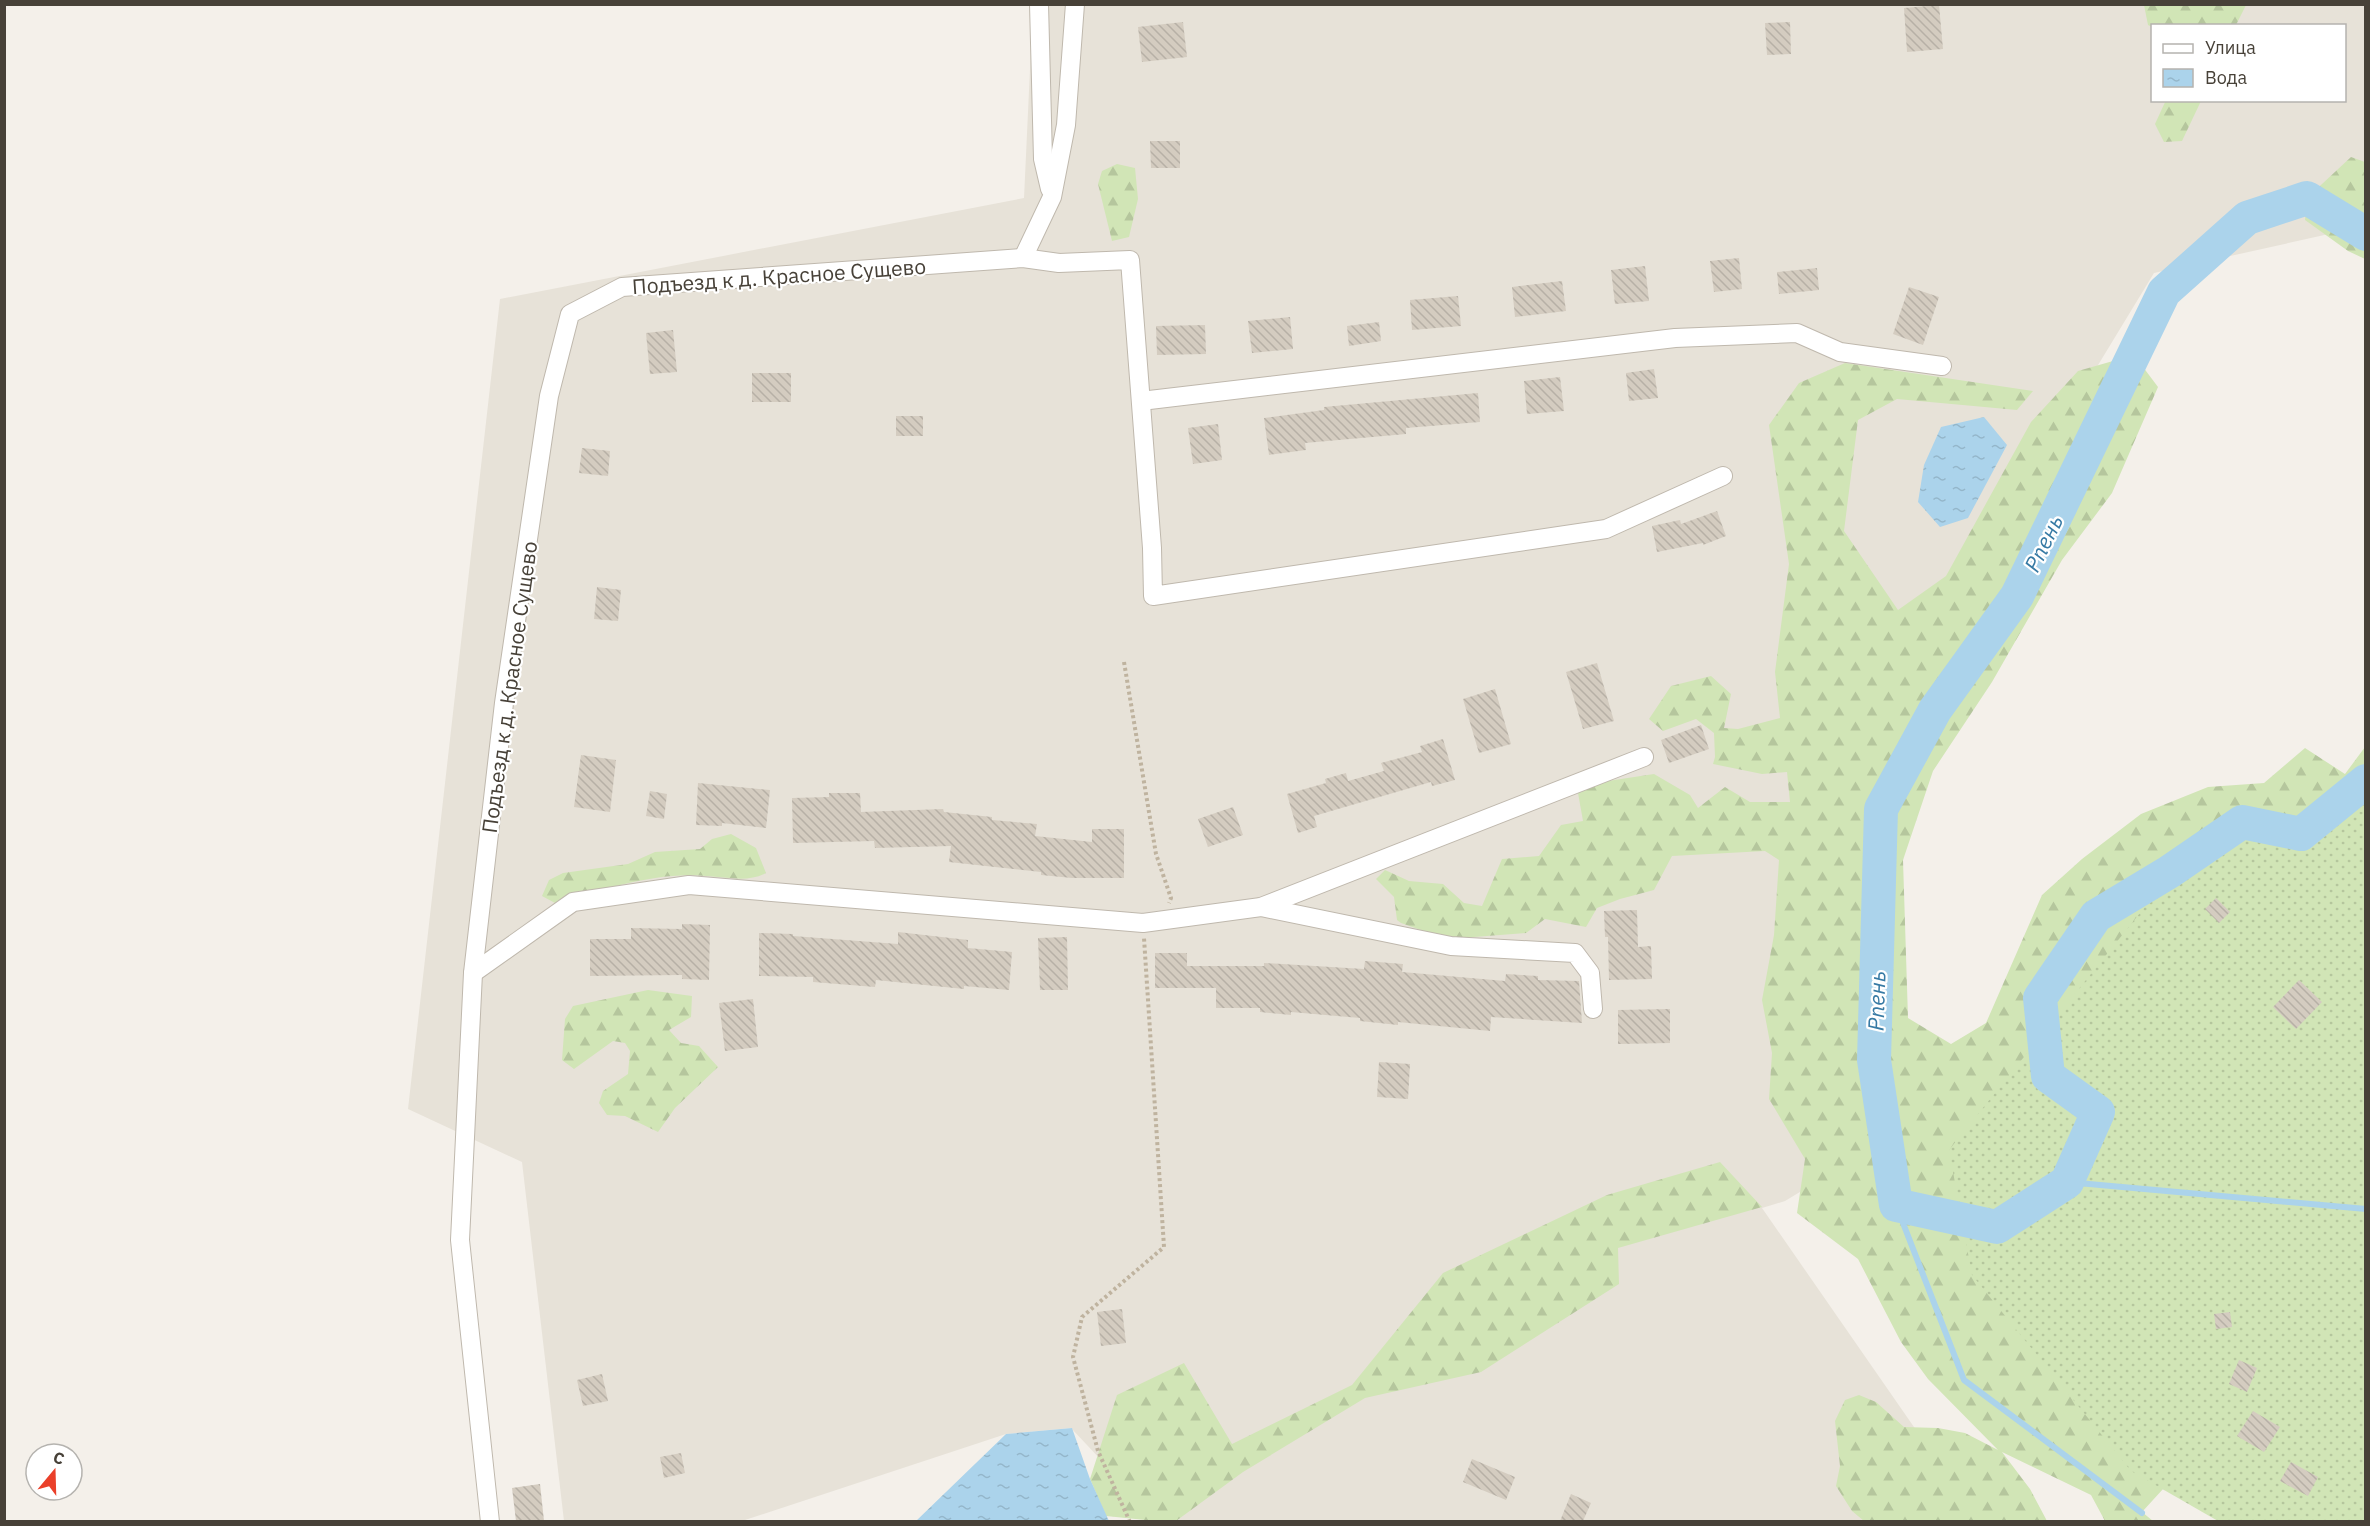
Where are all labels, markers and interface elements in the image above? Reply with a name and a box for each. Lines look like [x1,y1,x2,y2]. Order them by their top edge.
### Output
legend [2151,24,2346,102]
text: Улица [2205,36,2256,59]
text: Вода [2205,66,2248,89]
street label: Подъезд к д. Красное Сущево [631,252,927,300]
water label: Рпень [2017,510,2069,576]
street label: Подъезд к д. Красное Сущево [475,539,543,835]
water label: Рпень [1860,971,1892,1031]
north arrow [24,1442,84,1502]
text: С [51,1447,67,1469]

